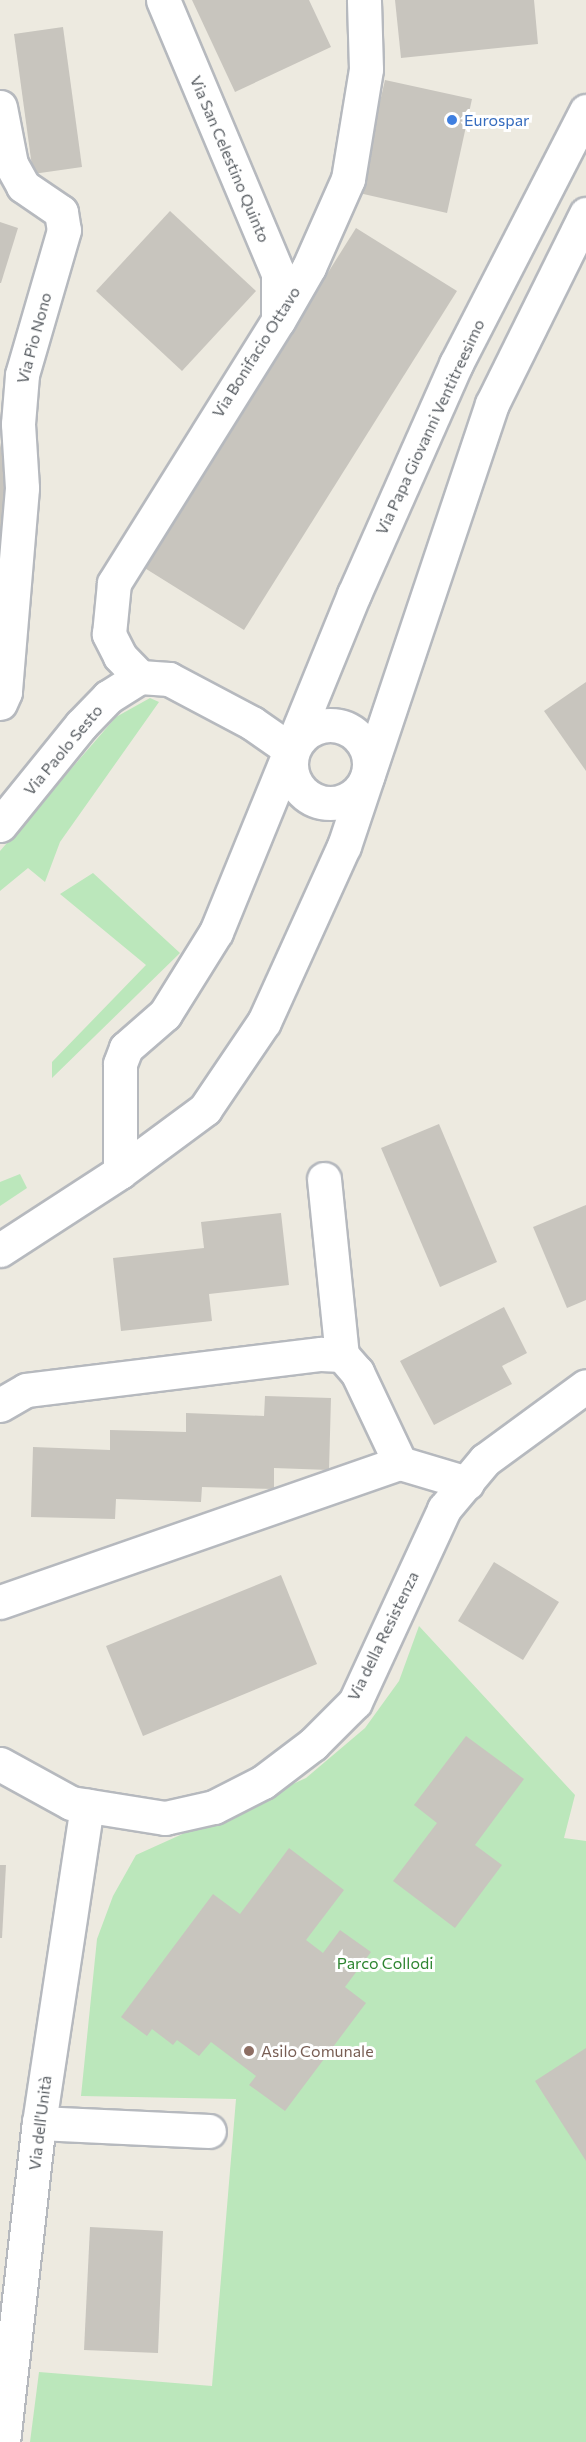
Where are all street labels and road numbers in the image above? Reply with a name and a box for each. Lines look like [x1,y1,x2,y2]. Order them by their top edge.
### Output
street label: Via San Celestino Quinto [186,73,274,245]
street label: Via Bonifacio Ottavo [208,283,304,421]
street label: Via Pio Nono [13,290,55,386]
street label: Via Papa Giovanni Ventitreesimo [372,316,488,538]
street label: Via Paolo Sesto [20,701,106,799]
street label: Via della Resistenza [343,1568,423,1704]
street label: Via dell'Unità [25,2074,55,2172]

